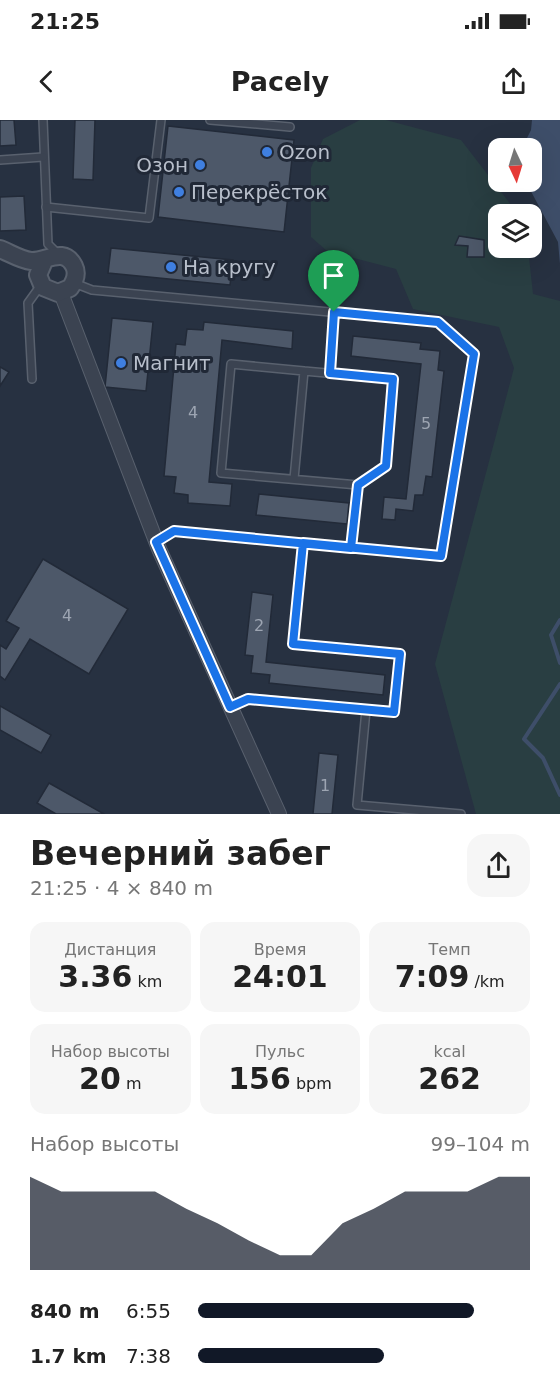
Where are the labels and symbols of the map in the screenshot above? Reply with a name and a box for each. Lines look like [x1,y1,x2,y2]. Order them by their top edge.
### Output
north arrow [488,138,542,192]
place label: Ozon [279,140,330,164]
marker: Ozon [260,145,274,159]
place label: Озон [136,153,188,177]
marker: Озон [193,158,207,172]
place label: Перекрёсток [191,180,327,204]
marker: Перекрёсток [172,185,186,199]
pin [308,250,359,312]
place label: На кругу [183,255,276,279]
marker: На кругу [164,260,178,274]
place label: Магнит [133,351,211,375]
marker: Магнит [114,356,128,370]
house number: 4 [188,403,198,422]
house number: 5 [421,414,431,433]
house number: 4 [62,606,72,625]
house number: 2 [254,616,264,635]
house number: 1 [320,776,330,795]

